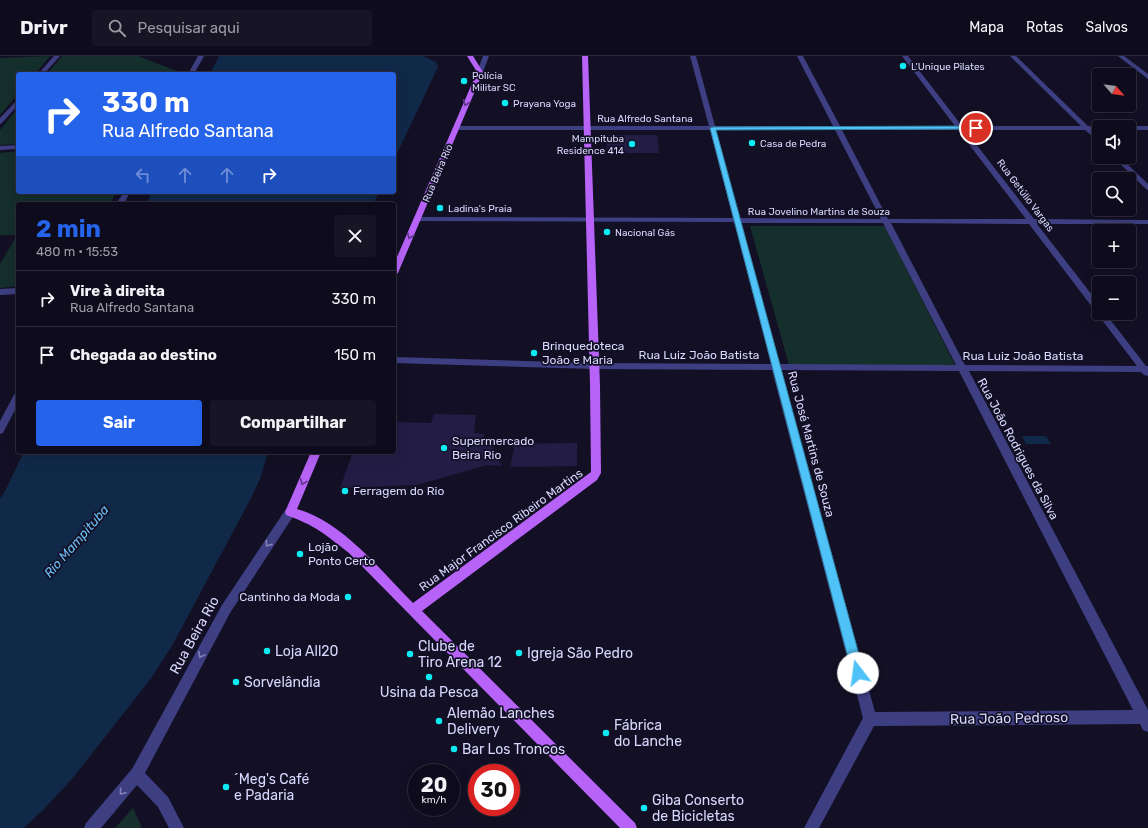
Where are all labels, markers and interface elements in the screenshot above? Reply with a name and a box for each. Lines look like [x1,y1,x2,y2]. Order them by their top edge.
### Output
search box [92,10,372,46]
text: Drivr [20,16,68,39]
icon: search [106,17,128,39]
text: Pesquisar aqui [138,19,240,37]
text: Mapa [969,19,1004,36]
text: Rotas [1026,19,1063,36]
text: Salvos [1085,19,1128,36]
marker: L'Unique Pilates [898,61,908,71]
place label: L'Unique Pilates [911,61,985,73]
north arrow [1092,68,1136,112]
map controls [1092,68,1136,320]
place label: Polícia Militar SC [472,70,516,94]
marker: Polícia Militar SC [459,76,469,86]
text: 330 m [102,86,190,119]
icon: right [36,88,88,140]
marker: Prayana Yoga [500,98,510,108]
place label: Prayana Yoga [513,98,576,110]
one-way arrow [463,99,471,107]
pin [959,111,993,145]
street label: Rua Alfredo Santana [597,113,693,125]
icon: arrive [965,117,987,139]
text: Rua Alfredo Santana [102,120,274,142]
button: sound [1092,120,1136,164]
place label: Mampituba Residence 414 [557,133,624,157]
marker: Casa de Pedra [747,138,757,148]
place label: Casa de Pedra [760,138,826,150]
marker: Mampituba Residence 414 [627,139,637,149]
street label: Rua Beira Rio [420,142,456,204]
street label: Rua Getúlio Vargas [994,157,1056,234]
icon: left [132,164,154,186]
icon: ahead [174,164,196,186]
icon: ahead [216,164,238,186]
icon: right [258,164,280,186]
button: search [1092,172,1136,216]
marker: Ladina's Praia [435,203,445,213]
place label: Ladina's Praia [448,203,512,215]
street label: Rua Jovelino Martins de Souza [748,206,890,218]
text: 2 min [36,215,101,243]
button: close [334,215,376,257]
button: + [1092,224,1136,268]
marker: Nacional Gás [602,227,612,237]
place label: Nacional Gás [615,227,675,239]
one-way arrow [407,231,415,239]
text: 480 m · 15:53 [36,244,118,259]
button: − [1092,276,1136,320]
text: Vire à direita [70,282,165,300]
icon: right [36,288,58,310]
text: 330 m [331,290,376,308]
text: Rua Alfredo Santana [70,300,194,315]
place label: Brinquedoteca João e Maria [542,339,624,367]
icon: arrive [36,344,58,366]
text: Chegada ao destino [70,346,217,364]
text: 150 m [334,346,376,364]
marker: Brinquedoteca João e Maria [529,348,539,358]
street label: Rua Luiz João Batista [639,348,759,362]
street label: Rua Luiz João Batista [963,349,1083,363]
street label: Rua José Martins de Souza [785,369,837,519]
street label: Rua João Rodrigues da Silva [975,376,1061,522]
button: Sair [36,400,202,446]
button: Compartilhar [210,400,376,446]
place label: Supermercado Beira Rio [452,434,534,462]
marker: Supermercado Beira Rio [439,443,449,453]
street label: Rua Major Francisco Ribeiro Martins [416,466,586,594]
one-way arrow [300,478,308,485]
place label: Ferragem do Rio [353,484,444,498]
marker: Ferragem do Rio [340,486,350,496]
water label: Rio Mampituba [41,502,112,581]
one-way arrow [265,540,273,547]
place label: Lojão Ponto Certo [308,540,375,568]
marker: Lojão Ponto Certo [295,549,305,559]
place label: Cantinho da Moda [239,590,340,604]
marker: Cantinho da Moda [343,592,353,602]
street label: Rua Beira Rio [166,593,223,677]
place label: Clube de Tiro Arena 12 [418,638,502,671]
place label: Loja All20 [275,643,339,660]
place label: Igreja São Pedro [527,645,633,662]
marker: Loja All20 [262,646,272,656]
marker: Igreja São Pedro [514,648,524,658]
marker: Clube de Tiro Arena 12 [405,649,415,659]
one-way arrow [198,651,206,659]
position arrow [837,652,879,694]
marker: Usina da Pesca [424,672,434,682]
place label: Sorvelândia [244,674,320,691]
marker: Sorvelândia [231,677,241,687]
place label: Usina da Pesca [380,684,478,701]
place label: Alemão Lanches Delivery [447,705,555,738]
street label: Rua João Pedroso [950,709,1068,728]
marker: Alemão Lanches Delivery [434,716,444,726]
place label: Fábrica do Lanche [614,717,682,750]
marker: Fábrica do Lanche [601,728,611,738]
place label: Bar Los Troncos [462,741,565,758]
marker: Bar Los Troncos [449,744,459,754]
speed limit sign: 30 [468,764,520,816]
place label: ´Meg's Café e Padaria [234,771,309,804]
text: 20 [421,773,447,797]
marker: ´Meg's Café e Padaria [221,782,231,792]
one-way arrow [119,787,126,794]
place label: Giba Conserto de Bicicletas [652,792,744,825]
text: km/h [422,794,446,806]
marker: Giba Conserto de Bicicletas [639,803,649,813]

